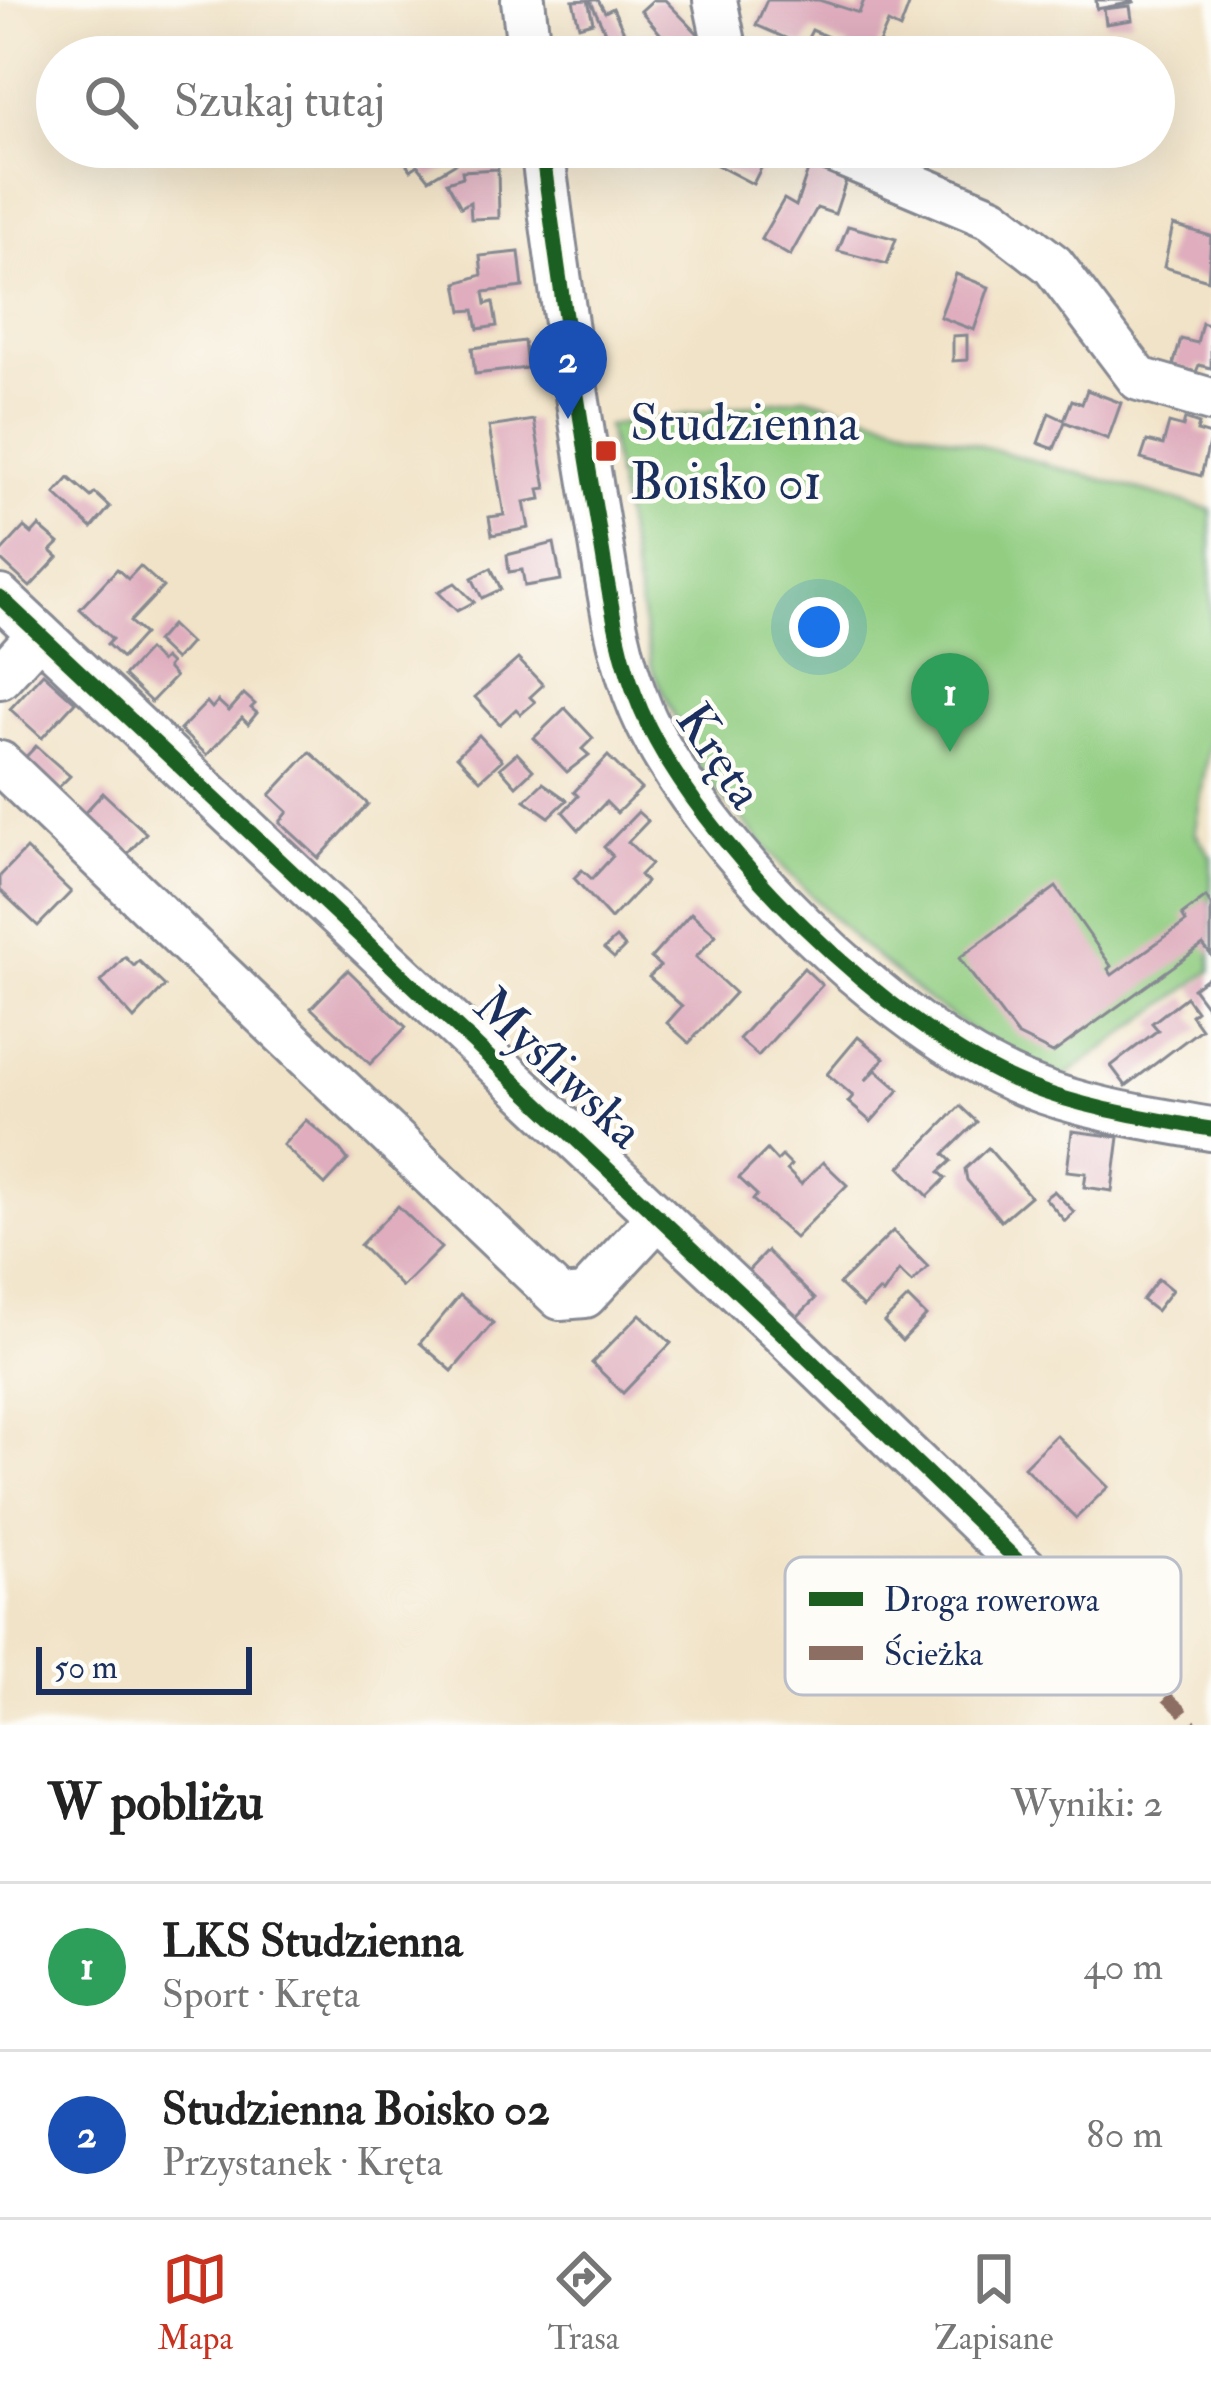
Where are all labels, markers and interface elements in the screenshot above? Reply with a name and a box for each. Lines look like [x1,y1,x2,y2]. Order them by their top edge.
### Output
search box [36,36,1175,168]
icon: search [78,69,144,135]
text: Szukaj tutaj [174,74,385,130]
pin: 2 [529,320,607,419]
place label: Studzienna Boisko 01 [630,392,860,515]
marker: Studzienna Boisko 01 [593,438,619,464]
your location [789,597,849,657]
pin: 1 [911,653,989,752]
street label: Kręta [661,691,778,822]
street label: Myśliwska [461,974,657,1164]
legend [785,1557,1181,1695]
text: Droga rowerowa [884,1580,1100,1621]
text: Ścieżka [884,1633,984,1675]
scale bar [36,1641,252,1694]
text: 50 m [54,1647,118,1688]
text: W pobliżu [48,1771,263,1835]
text: Wyniki: 2 [1011,1779,1163,1828]
text: LKS Studzienna [162,1914,463,1970]
text: 1 [80,1942,94,1991]
text: 40 m [1084,1942,1163,1991]
text: Sport · Kręta [162,1970,360,2019]
text: Studzienna Boisko 02 [162,2082,550,2138]
text: 2 [77,2110,97,2159]
text: 80 m [1086,2110,1163,2159]
text: Przystanek · Kręta [162,2138,443,2187]
tab: Mapa [157,2246,233,2359]
tab: Trasa [548,2246,619,2359]
tab: Zapisane [934,2246,1054,2359]

